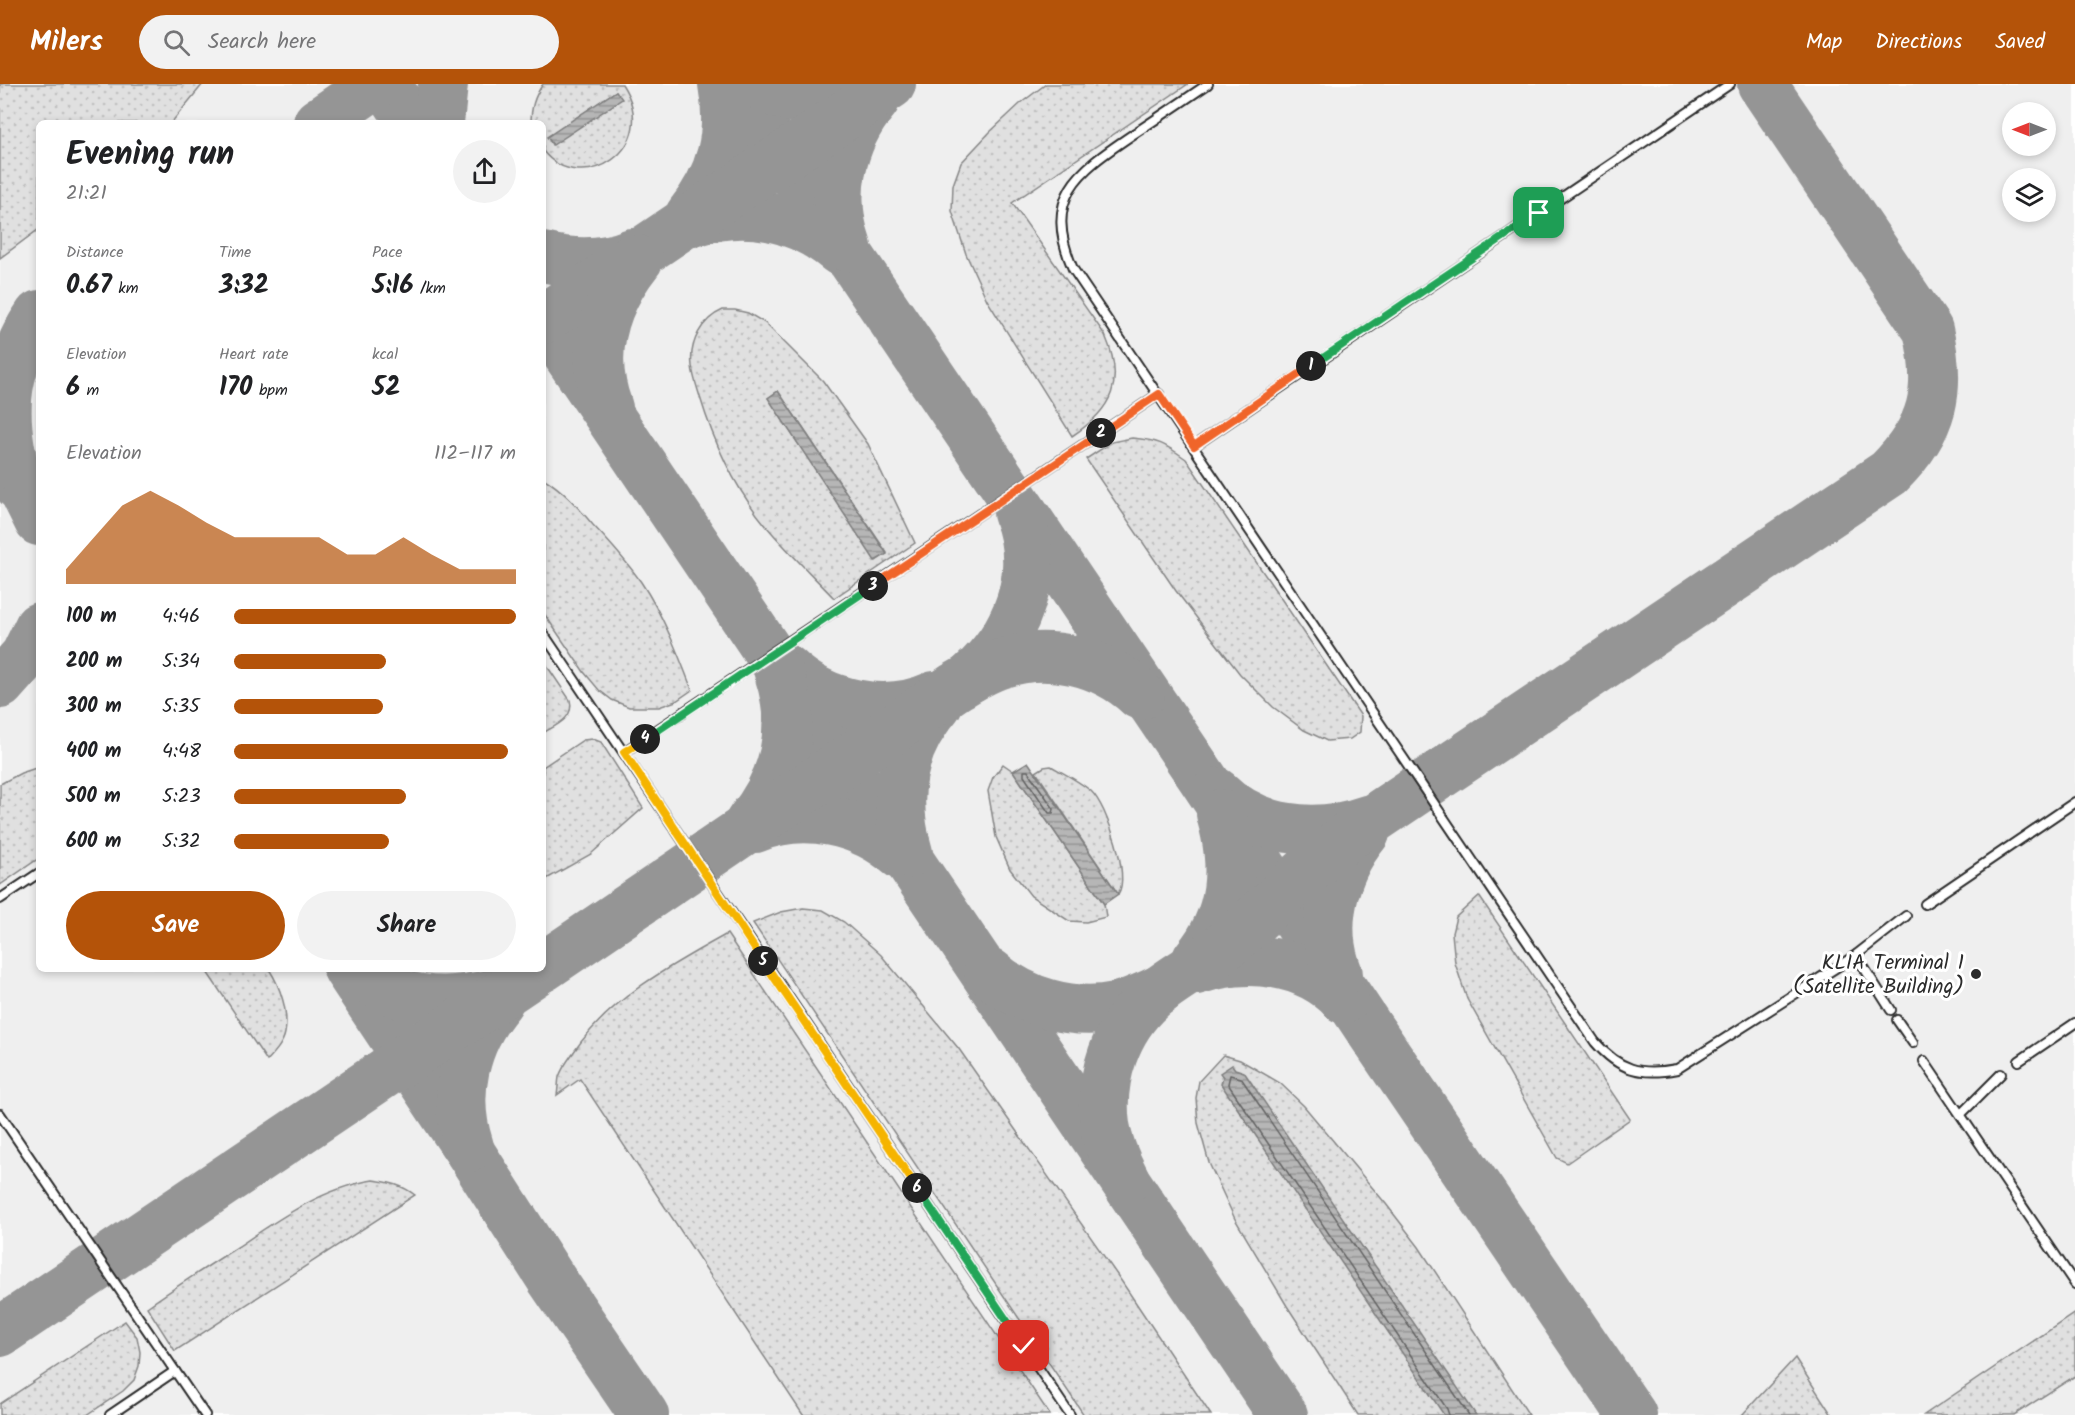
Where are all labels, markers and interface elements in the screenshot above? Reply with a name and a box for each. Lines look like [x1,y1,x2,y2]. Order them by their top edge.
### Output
search box [139,15,559,69]
text: Milers [30,20,103,65]
text: Search here [208,25,316,60]
icon: search [160,26,193,59]
text: Map [1806,26,1842,59]
text: Directions [1875,26,1962,59]
text: Saved [1995,26,2045,59]
north arrow [2002,102,2056,156]
map controls [2002,102,2056,222]
text: Evening run [66,129,234,182]
button: share [453,140,516,203]
button: layers [2002,168,2056,222]
text: 21:21 [66,178,107,210]
pin [1513,187,1564,238]
icon: arrive [1522,196,1555,229]
text: Distance [66,240,124,265]
text: Time [219,240,251,265]
text: Pace [372,240,403,265]
text: 0.67 [66,265,112,307]
text: 3:32 [219,265,269,307]
text: 5:16 [372,265,414,307]
text: km [112,276,139,301]
text: /km [414,276,446,301]
text: Elevation [66,342,127,367]
text: Heart rate [219,342,289,367]
text: kcal [372,342,398,367]
pin: 1 [1296,351,1326,381]
text: 1 [1309,353,1313,378]
text: 6 [66,367,80,409]
text: 170 [219,367,252,409]
text: 52 [372,367,400,409]
text: m [80,378,99,403]
text: bpm [252,378,288,403]
pin: 2 [1086,418,1116,448]
text: 2 [1096,420,1106,445]
text: Elevation [66,438,142,470]
text: 112–117 m [434,438,516,470]
pin: 3 [858,571,888,601]
text: 3 [869,573,877,598]
text: 100 m [66,601,117,633]
text: 4:46 [162,601,200,633]
text: 200 m [66,646,122,678]
text: 5:34 [162,646,200,678]
text: 300 m [66,691,122,723]
text: 5:35 [162,691,200,723]
pin: 4 [630,724,660,754]
text: 4 [641,726,649,751]
text: 400 m [66,736,122,768]
text: 4:48 [162,736,201,768]
text: 500 m [66,781,121,813]
text: 5:23 [162,781,201,813]
text: 600 m [66,826,121,858]
text: 5:32 [162,826,201,858]
button: Save [66,891,285,960]
button: Share [297,891,516,960]
pin: 5 [748,946,778,976]
place label: KLIA Terminal 1 (Satellite Building) [1793,947,1964,1004]
text: 5 [759,948,767,973]
marker: KLIA Terminal 1 (Satellite Building) [1969,967,1983,981]
pin: 6 [902,1173,932,1203]
text: 6 [913,1175,921,1200]
pin [998,1320,1049,1371]
icon: check [1007,1329,1040,1362]

